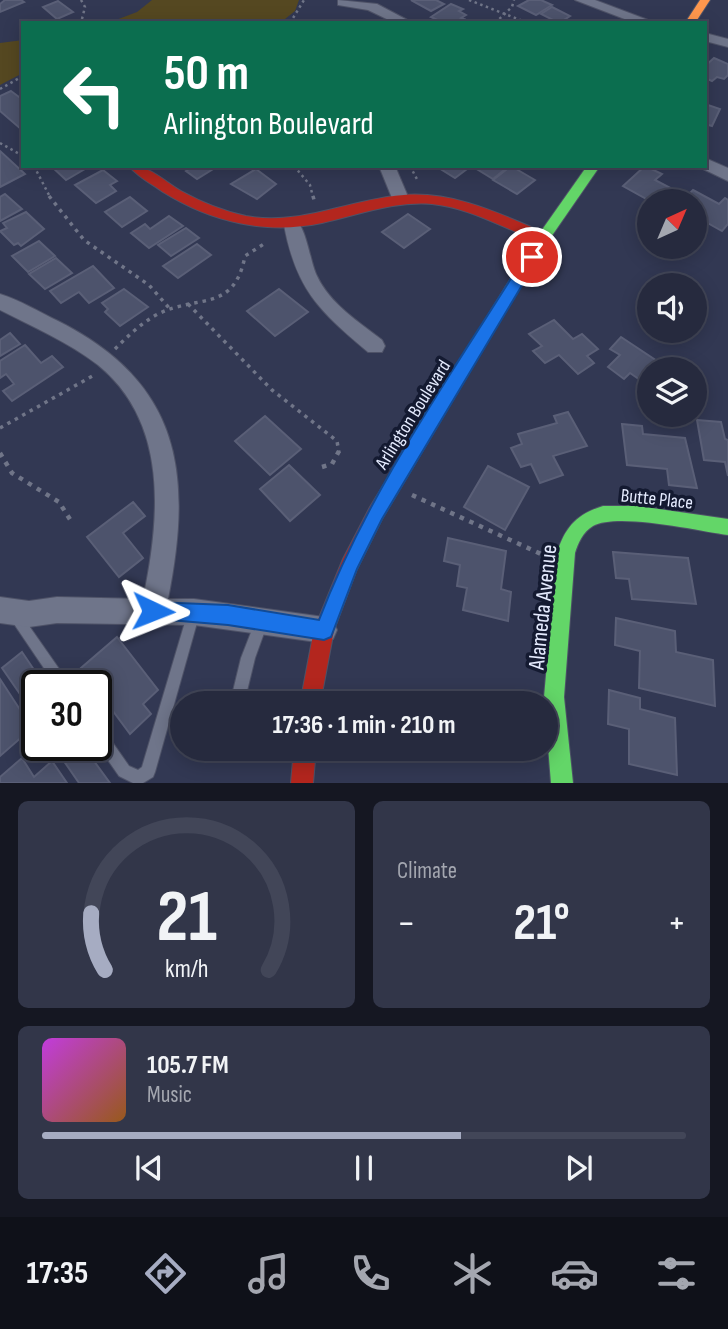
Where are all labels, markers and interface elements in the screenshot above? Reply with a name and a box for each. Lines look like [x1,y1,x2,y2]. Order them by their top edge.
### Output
text: 50 m [164,45,249,104]
icon: left [49,49,140,140]
text: Arlington Boulevard [164,105,374,144]
north arrow [637,189,707,259]
map controls [637,189,707,427]
pin [502,227,562,287]
icon: arrive [513,238,551,276]
button: sound [637,273,707,343]
street label: Arlington Boulevard [370,356,456,475]
button: layers [637,357,707,427]
street label: Butte Place [620,484,694,515]
street label: Alameda Avenue [522,543,563,672]
position arrow [116,574,190,648]
speed limit sign: 30 [21,670,112,761]
text: 17:36 · 1 min · 210 m [272,710,456,741]
text: Climate [397,857,457,885]
text: 21 [156,875,217,963]
text: 21° [513,892,570,955]
text: − [397,901,416,946]
text: + [667,901,686,946]
text: km/h [165,954,208,985]
text: 105.7 FM [147,1050,229,1081]
text: Music [147,1081,192,1109]
icon: previous [130,1149,168,1187]
icon: pause [345,1149,383,1187]
icon: next [560,1149,598,1187]
icon: directions [141,1249,190,1298]
icon: music [244,1249,293,1298]
icon: phone [346,1249,395,1298]
icon: climate [448,1249,497,1298]
icon: car [550,1249,599,1298]
icon: filters [652,1249,701,1298]
text: 17:35 [27,1254,88,1293]

